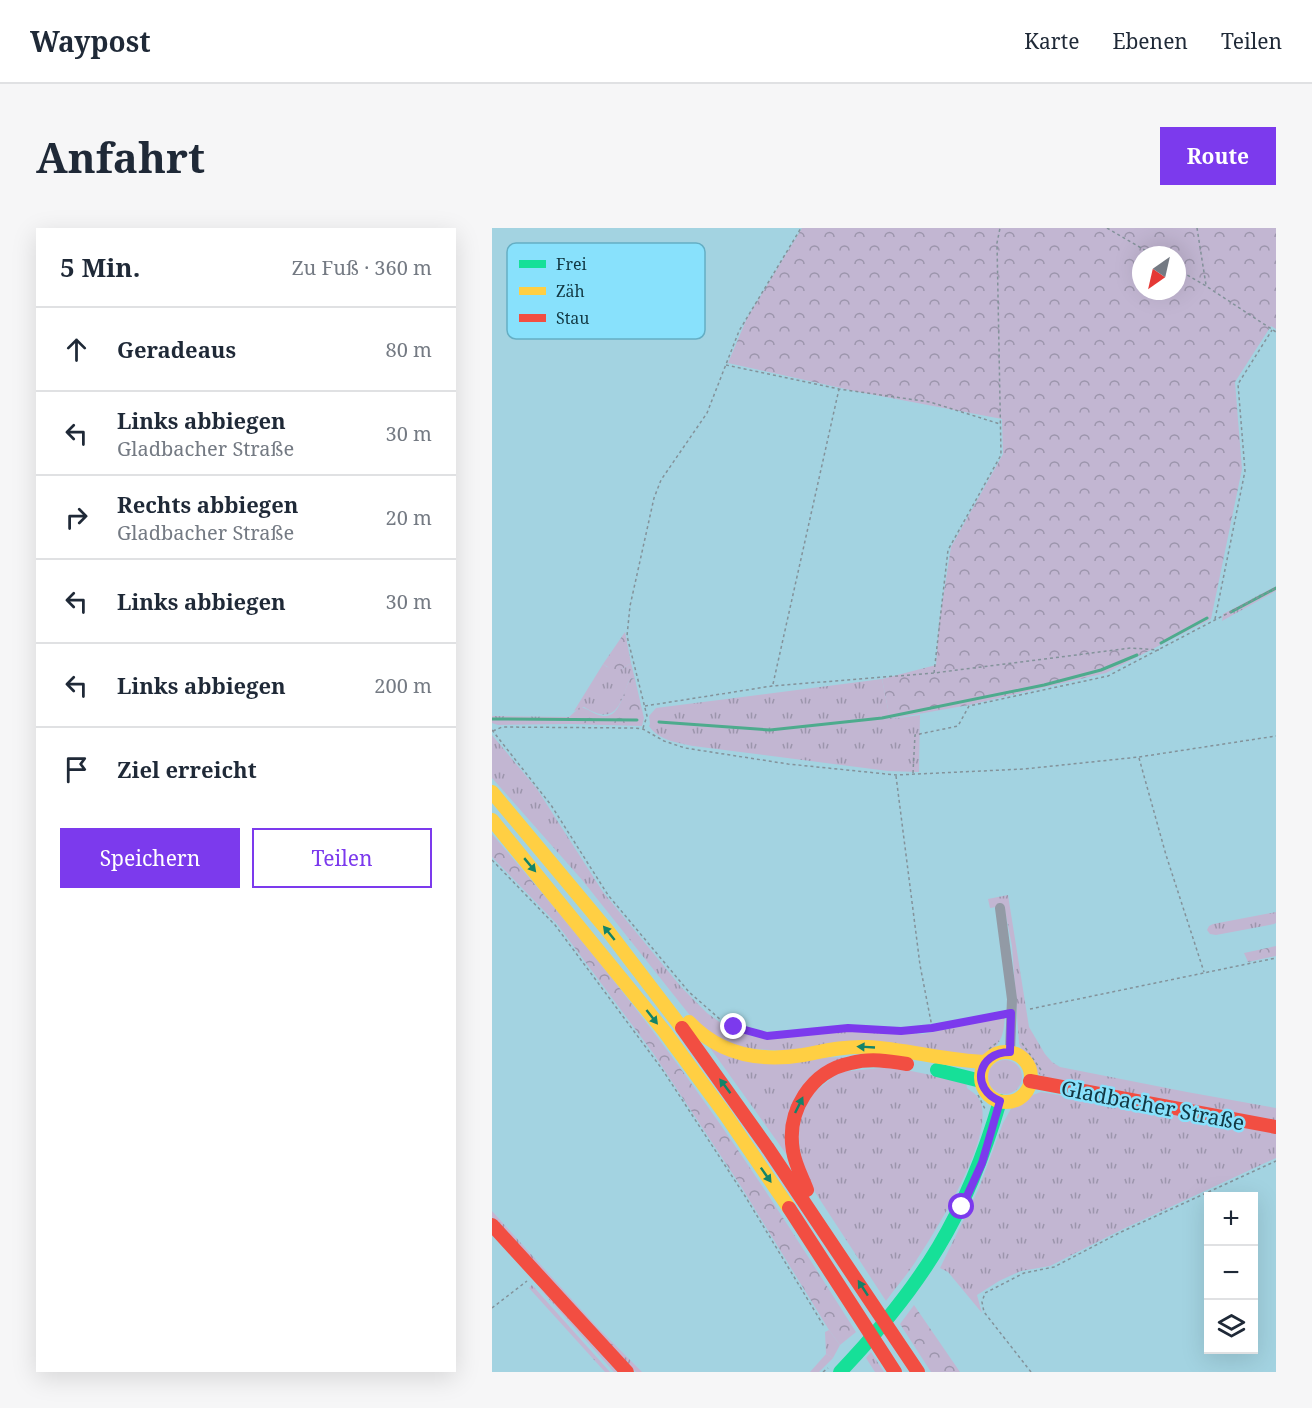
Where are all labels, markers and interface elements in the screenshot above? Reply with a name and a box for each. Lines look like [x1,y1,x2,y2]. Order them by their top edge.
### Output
text: Waypost [30,22,151,60]
text: Karte [1024,27,1079,55]
text: Ebenen [1112,27,1188,55]
text: Teilen [1221,27,1282,55]
button: Route [1160,127,1276,185]
text: Anfahrt [36,128,205,185]
legend [507,243,705,339]
north arrow [1132,246,1186,300]
text: 5 Min. [60,249,140,285]
text: Frei [556,253,587,275]
text: Zu Fuß · 360 m [292,254,432,281]
text: Zäh [556,280,585,302]
text: Stau [556,307,590,329]
icon: ahead [60,333,93,366]
text: Geradeaus [117,334,236,364]
text: 80 m [386,336,432,363]
text: Links abbiegen [117,405,286,435]
icon: left [60,417,93,450]
text: 30 m [386,420,432,447]
text: Gladbacher Straße [117,435,294,462]
text: Rechts abbiegen [117,489,298,519]
icon: right [60,501,93,534]
text: 20 m [386,504,432,531]
text: Gladbacher Straße [117,519,294,546]
icon: left [60,585,93,618]
text: Links abbiegen [117,586,286,616]
text: 30 m [386,588,432,615]
icon: left [60,669,93,702]
text: Links abbiegen [117,670,286,700]
text: 200 m [374,672,432,699]
icon: arrive [60,753,93,786]
text: Ziel erreicht [117,754,257,784]
button: Speichern [60,828,240,888]
button: Teilen [252,828,432,888]
one-way arrow [523,857,536,873]
one-way arrow [603,925,616,941]
one-way arrow [646,1009,658,1024]
route end [720,1013,746,1039]
one-way arrow [856,1042,875,1051]
street label: Gladbacher Straße [1059,1074,1247,1136]
one-way arrow [720,1078,732,1093]
one-way arrow [794,1096,804,1113]
one-way arrow [760,1166,772,1182]
map controls [1204,1192,1258,1354]
button: + [1204,1192,1258,1246]
route start [948,1193,974,1219]
button: − [1204,1246,1258,1300]
one-way arrow [857,1280,869,1296]
button: layers [1204,1300,1258,1354]

